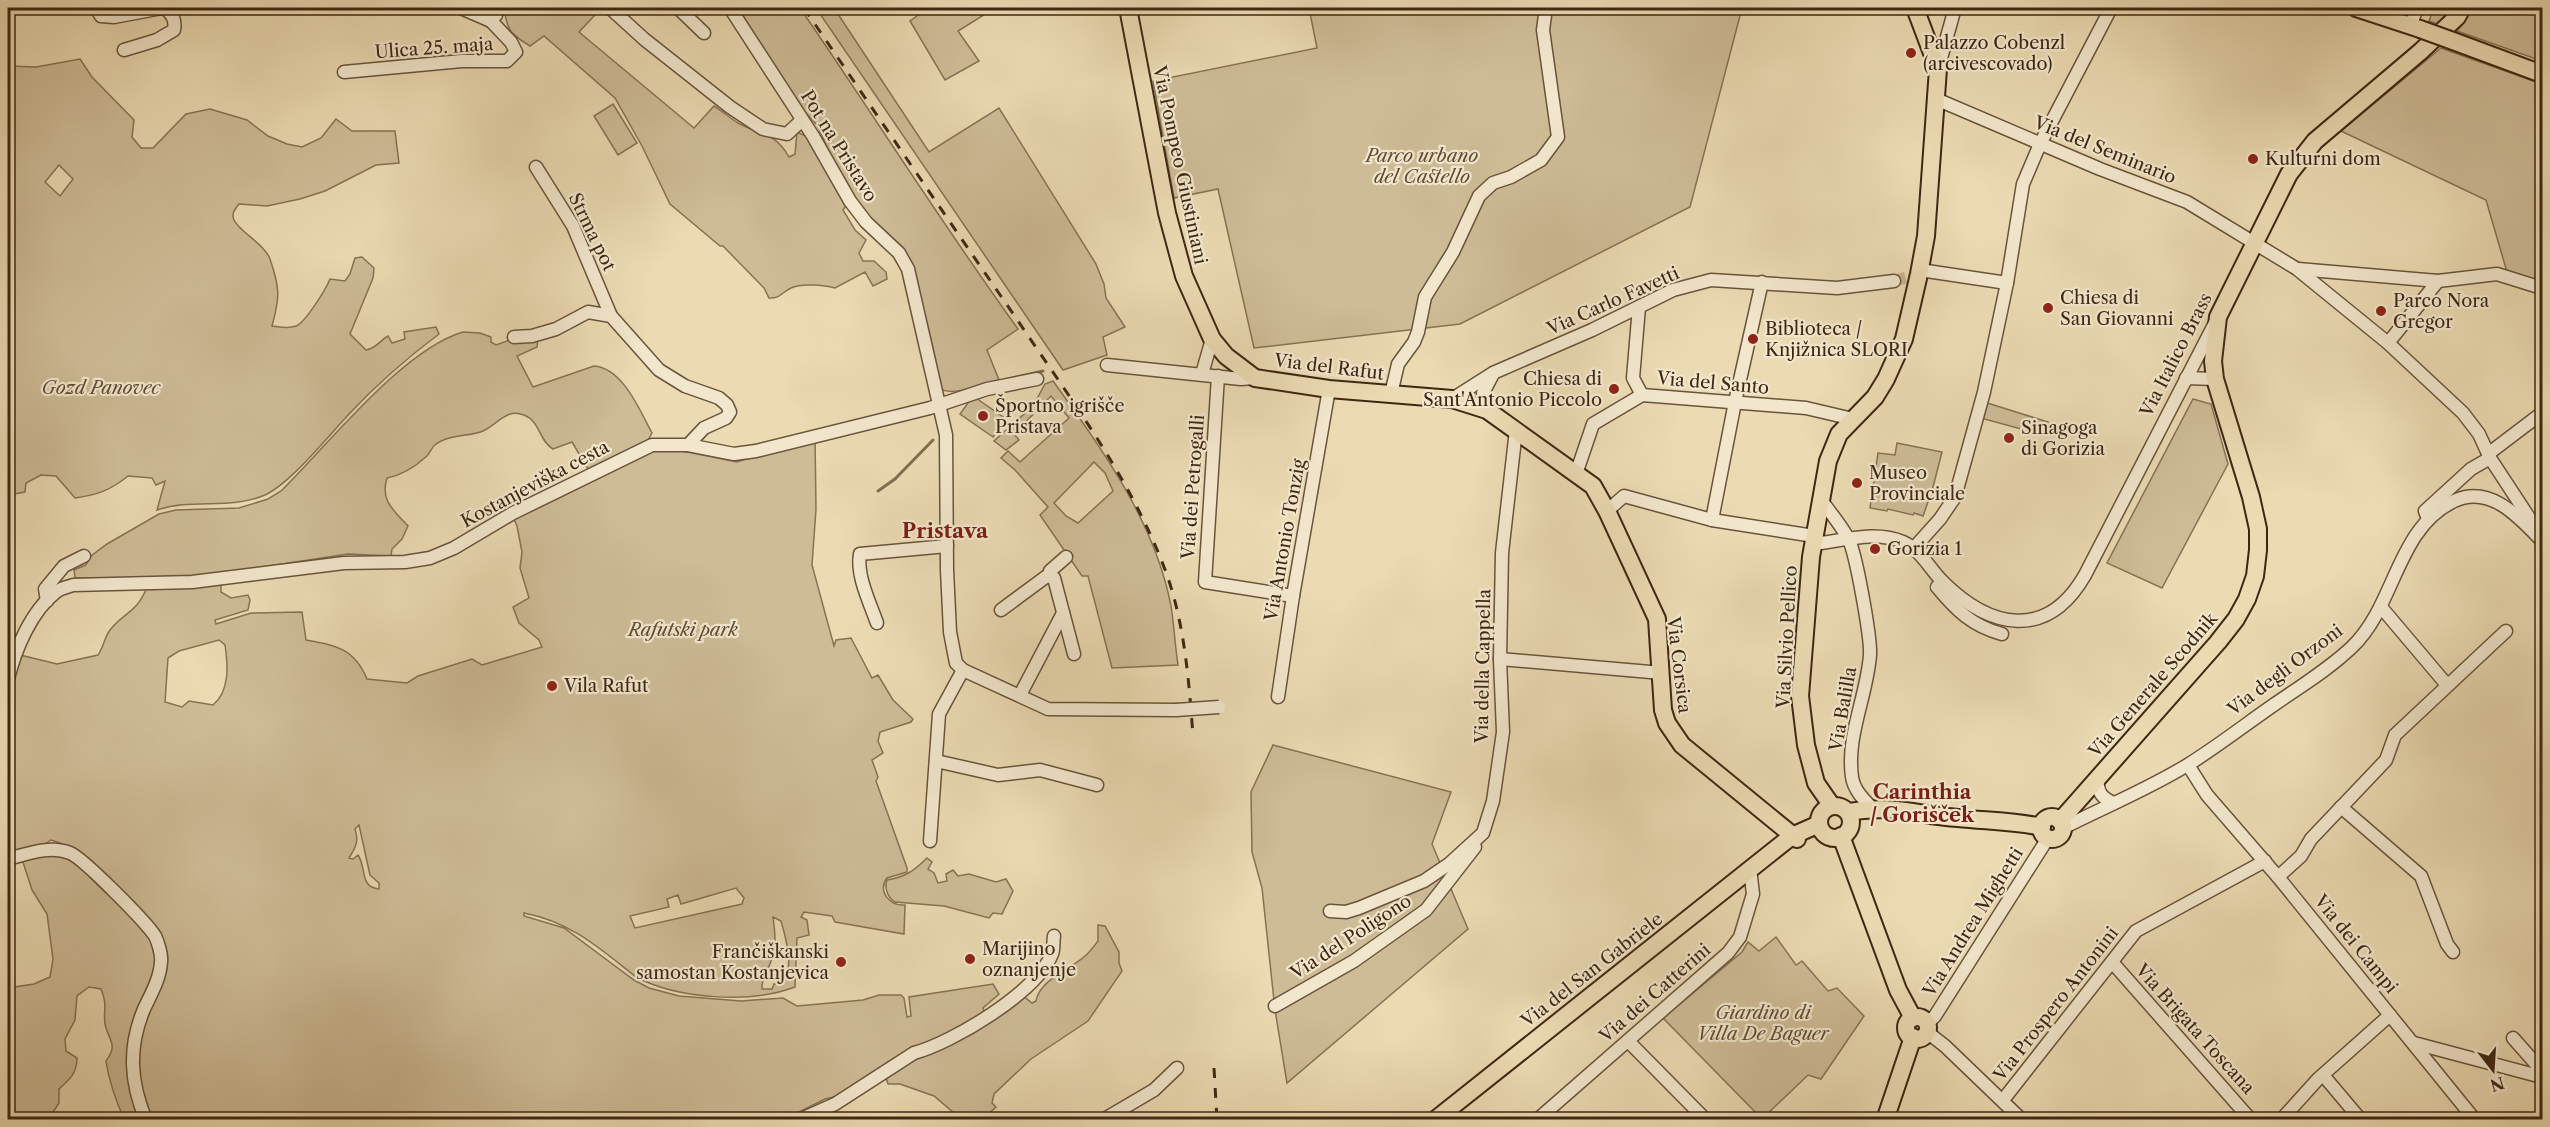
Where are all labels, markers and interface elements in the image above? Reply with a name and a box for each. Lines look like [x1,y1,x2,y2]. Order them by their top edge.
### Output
place label: Palazzo Cobenzl (arcivescovado) [1923,32,2065,75]
street label: Ulica 25. maja [374,33,494,63]
marker: Palazzo Cobenzl (arcivescovado) [1904,46,1918,60]
street label: Via Pompeo Giustiniani [1148,63,1212,267]
street label: Pot na Pristavo [796,86,882,206]
street label: Via del Seminario [2030,111,2179,189]
park label: Parco urbano del Castello [1364,145,1478,188]
place label: Kulturni dom [2265,148,2381,170]
marker: Kulturni dom [2246,152,2260,166]
street label: Strma pot [564,189,621,275]
street label: Via Carlo Favetti [1543,262,1683,340]
place label: Chiesa di San Giovanni [2060,287,2174,330]
street label: Via Italico Brass [2135,289,2217,422]
place label: Parco Nora Gregor [2393,290,2490,333]
marker: Chiesa di San Giovanni [2041,301,2055,315]
marker: Parco Nora Gregor [2374,304,2388,318]
place label: Biblioteca / Knjižnica SLORI [1765,318,1908,361]
marker: Biblioteca / Knjižnica SLORI [1746,332,1760,346]
street label: Via del Rafut [1272,349,1386,385]
street label: Via del Santo [1655,367,1770,399]
place label: Chiesa di Sant'Antonio Piccolo [1423,368,1603,411]
park label: Gozd Panovec [42,377,161,399]
marker: Chiesa di Sant'Antonio Piccolo [1607,382,1621,396]
place label: Športno igrišče Pristava [995,393,1124,438]
marker: Športno igrišče Pristava [976,409,990,423]
street label: Via dei Petrogalli [1177,413,1209,561]
place label: Sinagoga di Gorizia [2021,417,2106,460]
marker: Sinagoga di Gorizia [2002,431,2016,445]
street label: Kostanjeviška cesta [457,435,613,532]
street label: Via Antonio Tonzig [1260,457,1310,624]
place label: Museo Provinciale [1869,462,1965,505]
marker: Museo Provinciale [1850,476,1864,490]
district label: Pristava [902,518,989,543]
place label: Gorizia 1 [1887,538,1962,560]
marker: Gorizia 1 [1868,542,1882,556]
street label: Via Silvio Pellico [1772,565,1802,710]
street label: Via della Cappella [1471,588,1495,744]
street label: Via Generale Scodnik [2083,607,2223,763]
street label: Via Corsica [1662,614,1696,715]
park label: Rafutski park [626,619,738,641]
street label: Via degli Orzoni [2222,619,2347,721]
street label: Via Balilla [1825,664,1861,754]
place label: Vila Rafut [563,675,649,697]
marker: Vila Rafut [545,679,559,693]
district label: Carinthia / Gorišček [1870,780,1975,827]
street label: Via Andrea Mighetti [1918,843,2028,1001]
street label: Via dei Campi [2309,889,2403,998]
street label: Via del Poligono [1286,890,1416,985]
street label: Via del San Gabriele [1516,908,1667,1033]
street label: Via Prospero Antonini [1988,922,2123,1086]
place label: Marijino oznanjenje [982,938,1076,981]
street label: Via dei Catterini [1594,938,1715,1048]
place label: Frančiškanski samostan Kostanjevica [636,941,830,984]
marker: Marijino oznanjenje [963,952,977,966]
marker: Frančiškanski samostan Kostanjevica [834,955,848,969]
street label: Via Brigata Toscana [2130,959,2259,1099]
park label: Giardino di Villa De Baguer [1697,1002,1831,1045]
north arrow [2463,1040,2523,1100]
text: N [2488,1073,2507,1096]

